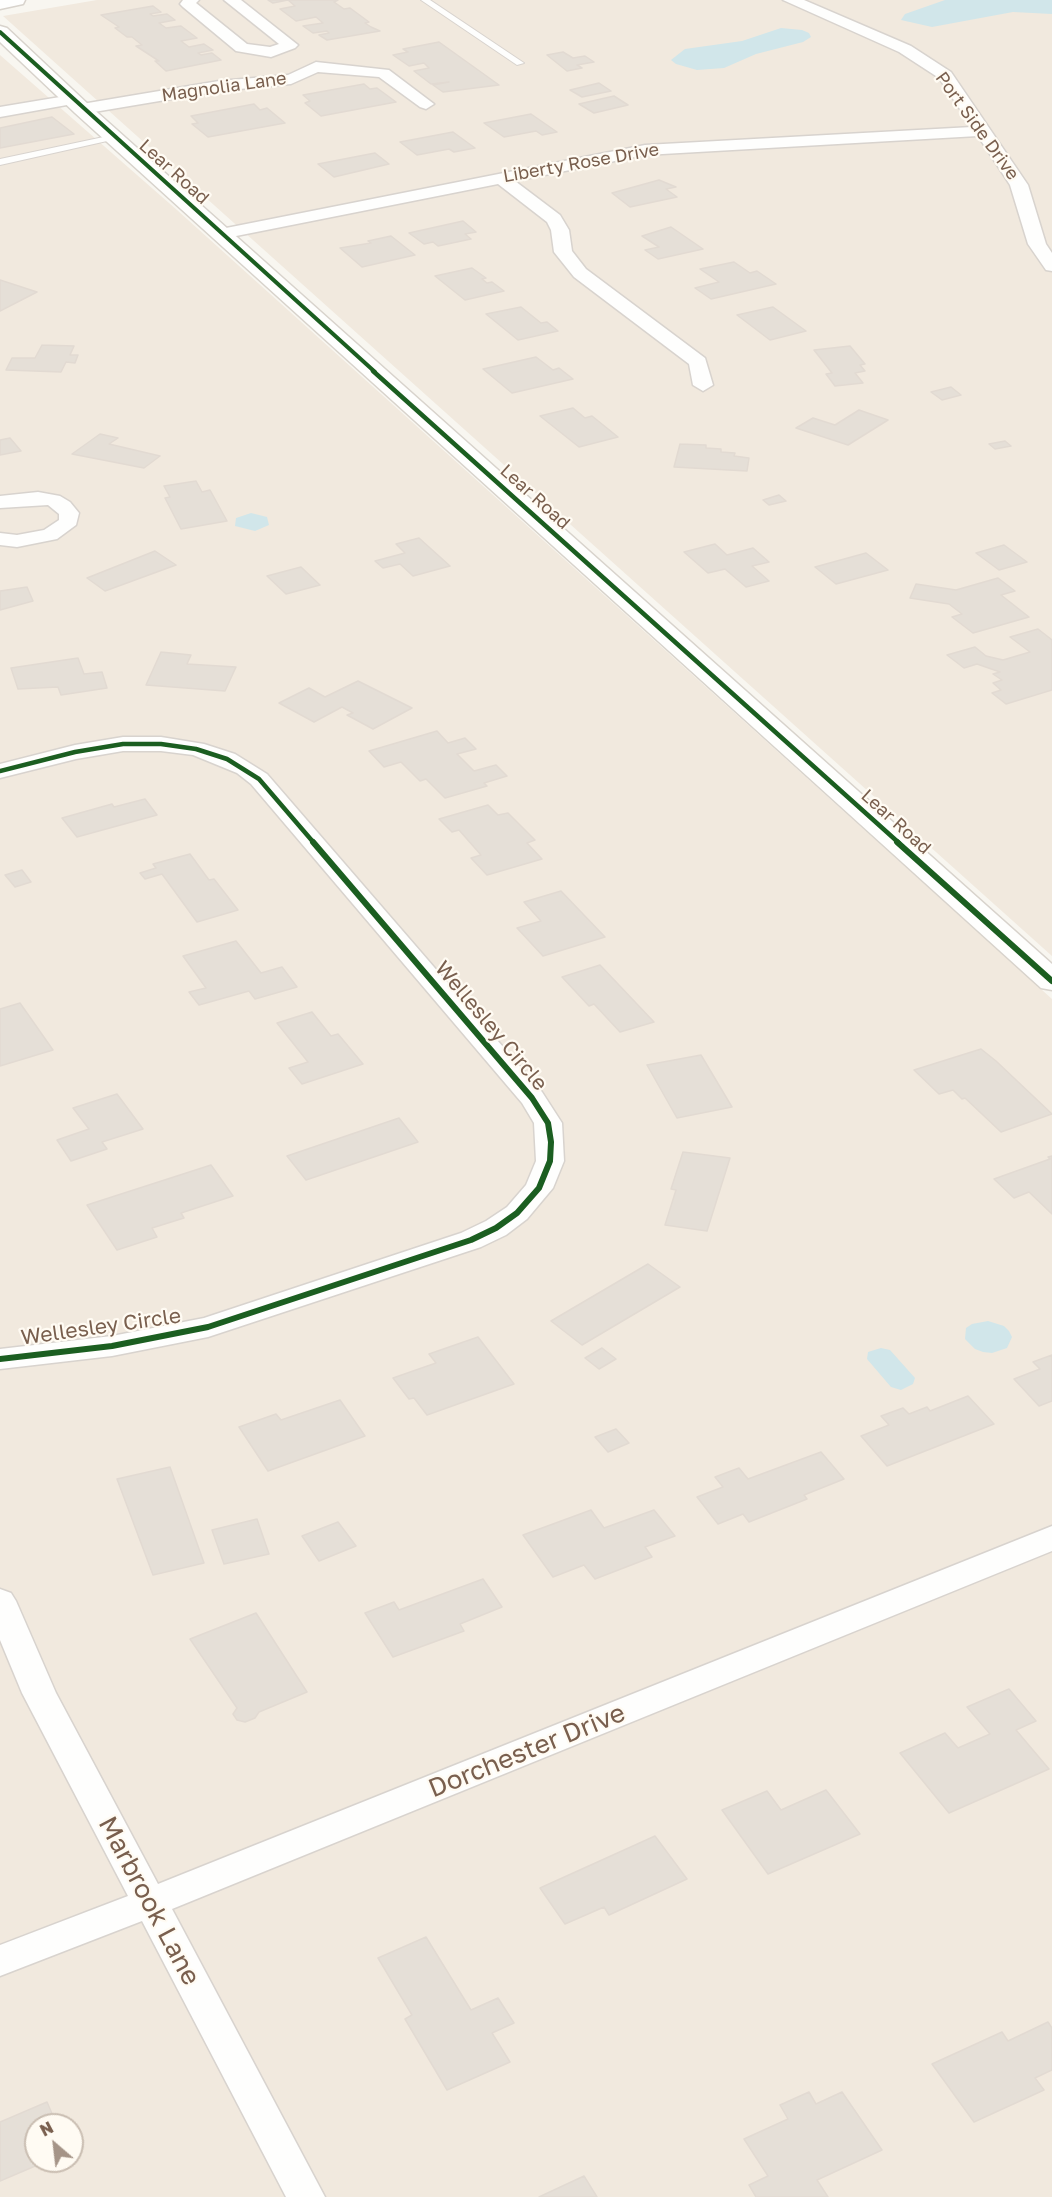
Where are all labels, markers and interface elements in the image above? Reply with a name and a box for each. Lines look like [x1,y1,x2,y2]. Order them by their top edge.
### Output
street label: Magnolia Lane [160,68,288,106]
street label: Port Side Drive [931,68,1023,184]
street label: Lear Road [135,135,213,209]
street label: Liberty Rose Drive [501,139,661,187]
street label: Lear Road [496,460,574,534]
street label: Lear Road [857,785,935,859]
street label: Wellesley Circle [429,956,553,1096]
street label: Wellesley Circle [19,1303,183,1351]
street label: Dorchester Drive [424,1697,630,1805]
street label: Marbrook Lane [91,1811,207,1991]
north arrow [24,2113,84,2173]
text: N [36,2117,57,2141]

